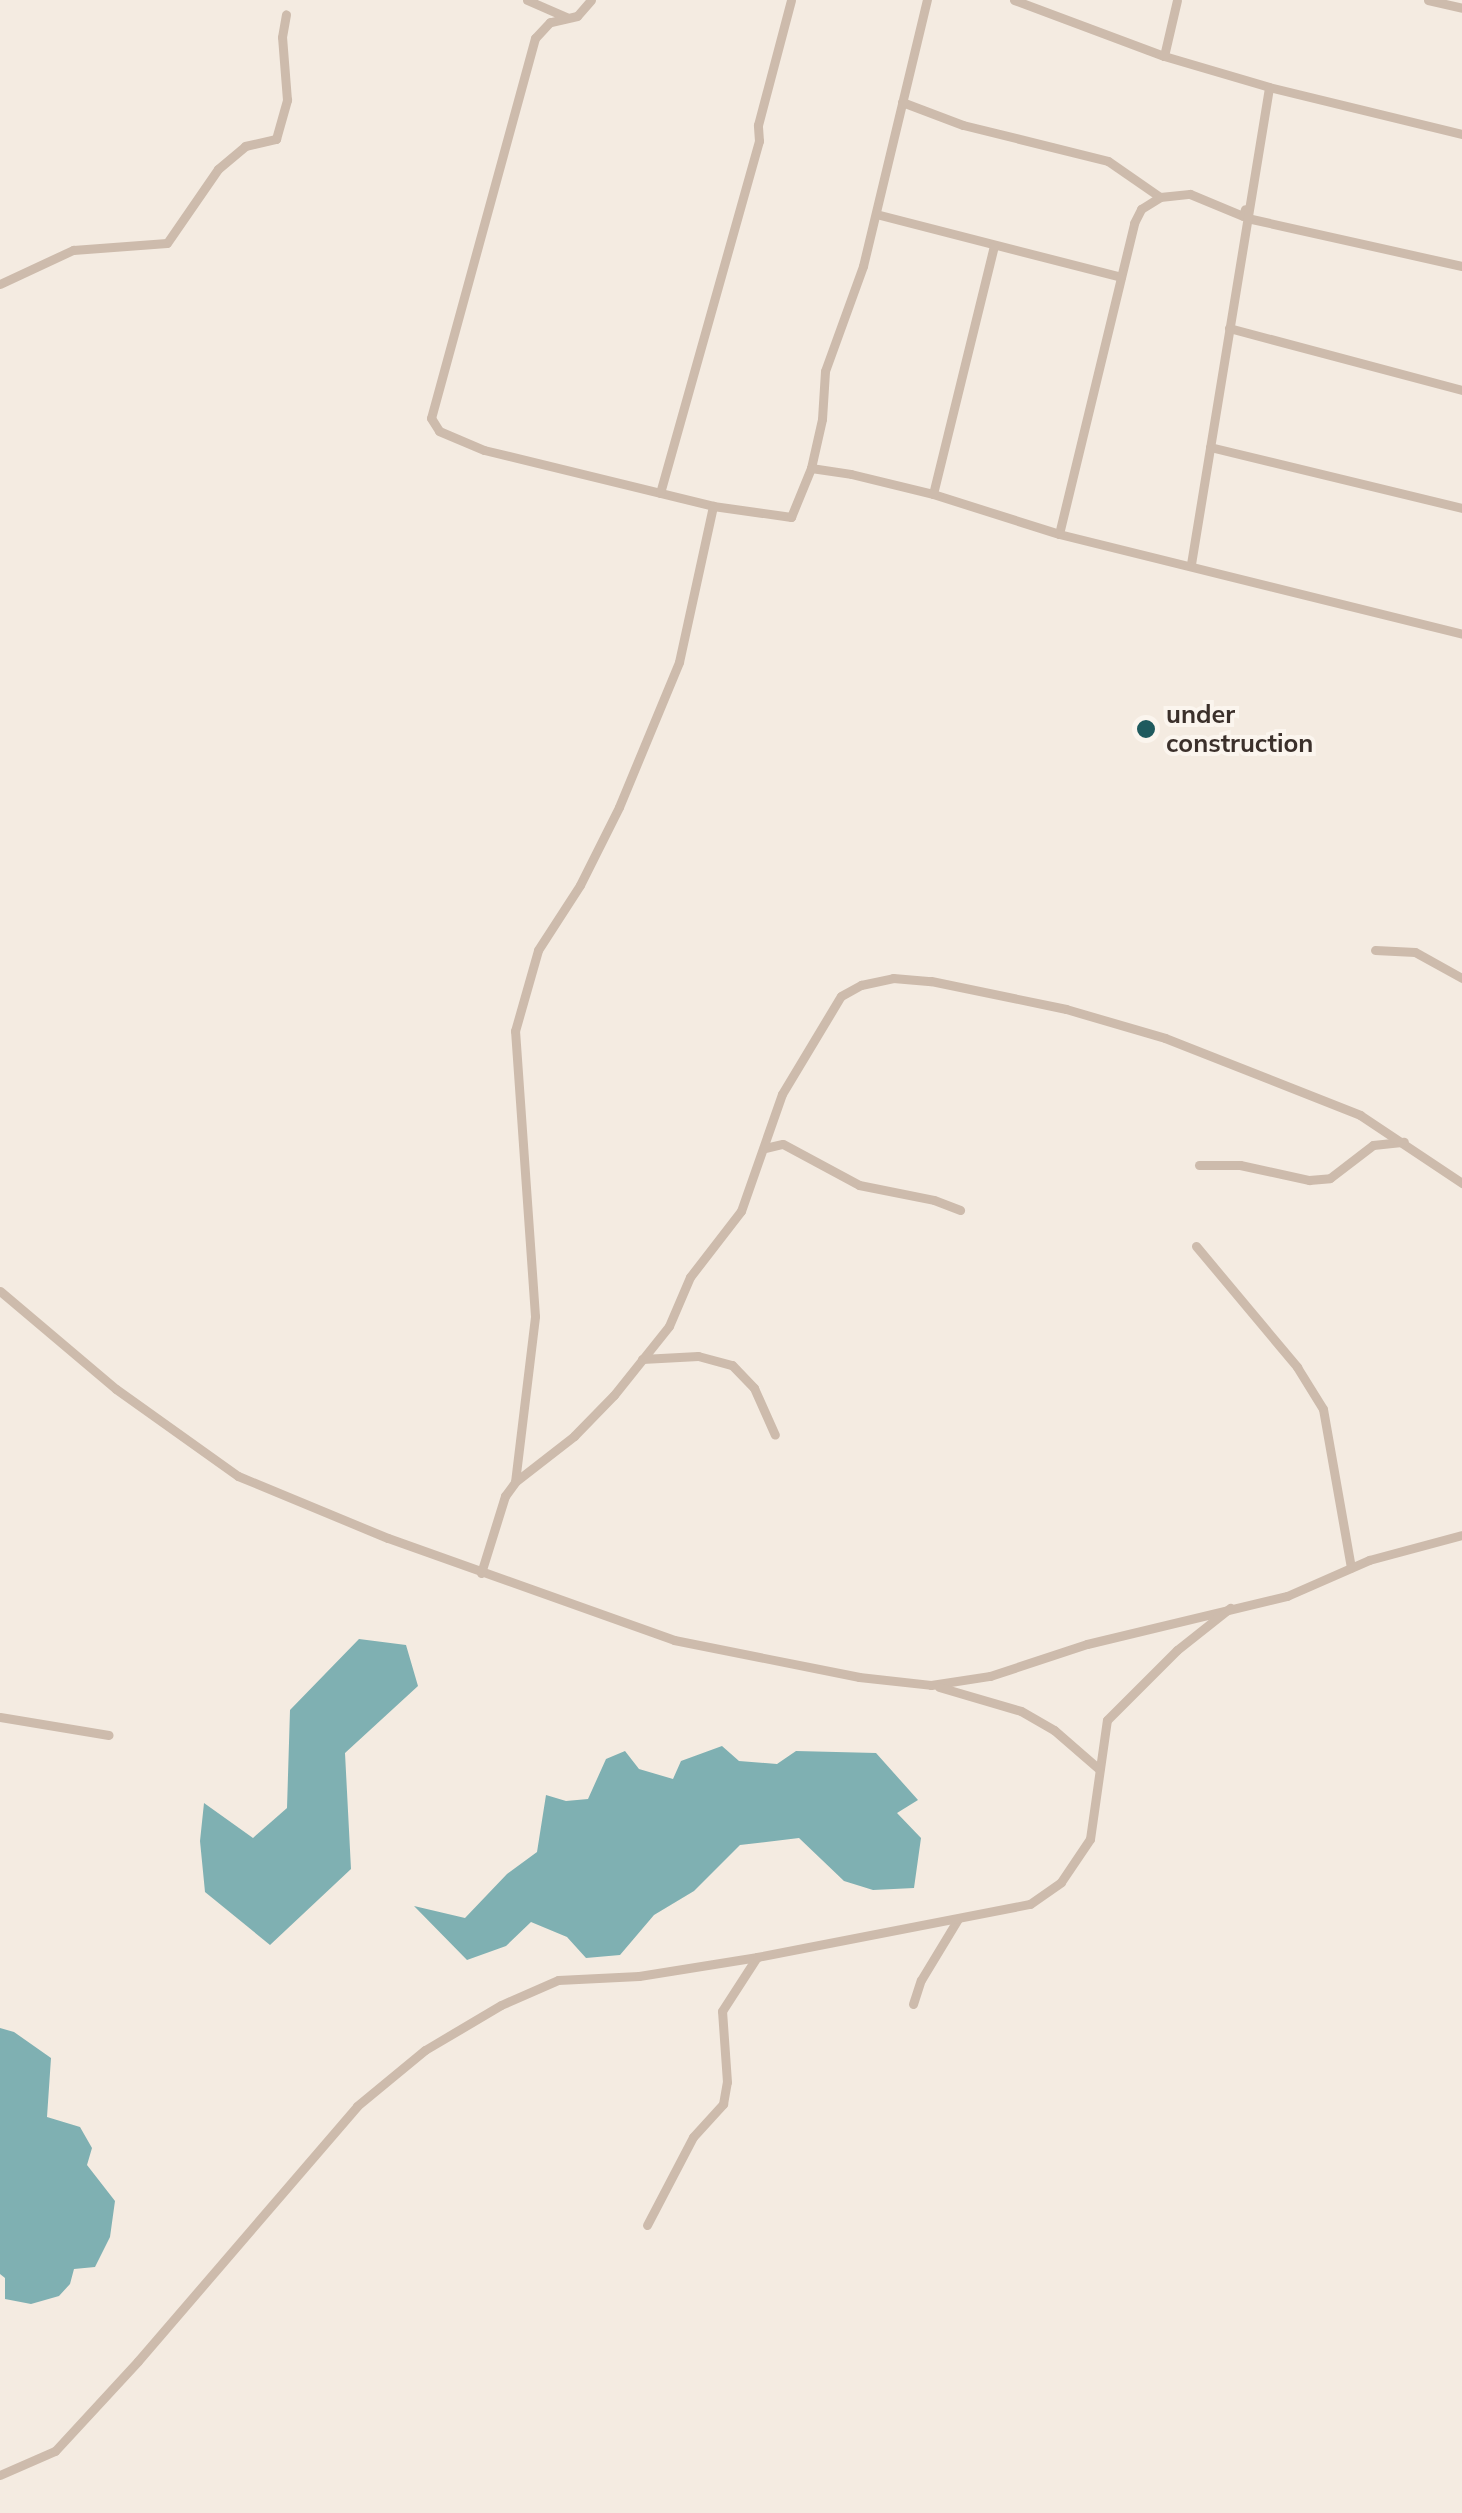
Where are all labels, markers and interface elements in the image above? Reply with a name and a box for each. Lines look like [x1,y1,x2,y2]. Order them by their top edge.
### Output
place label: under construction [1166,700,1313,759]
marker: under construction [1135,718,1157,740]

